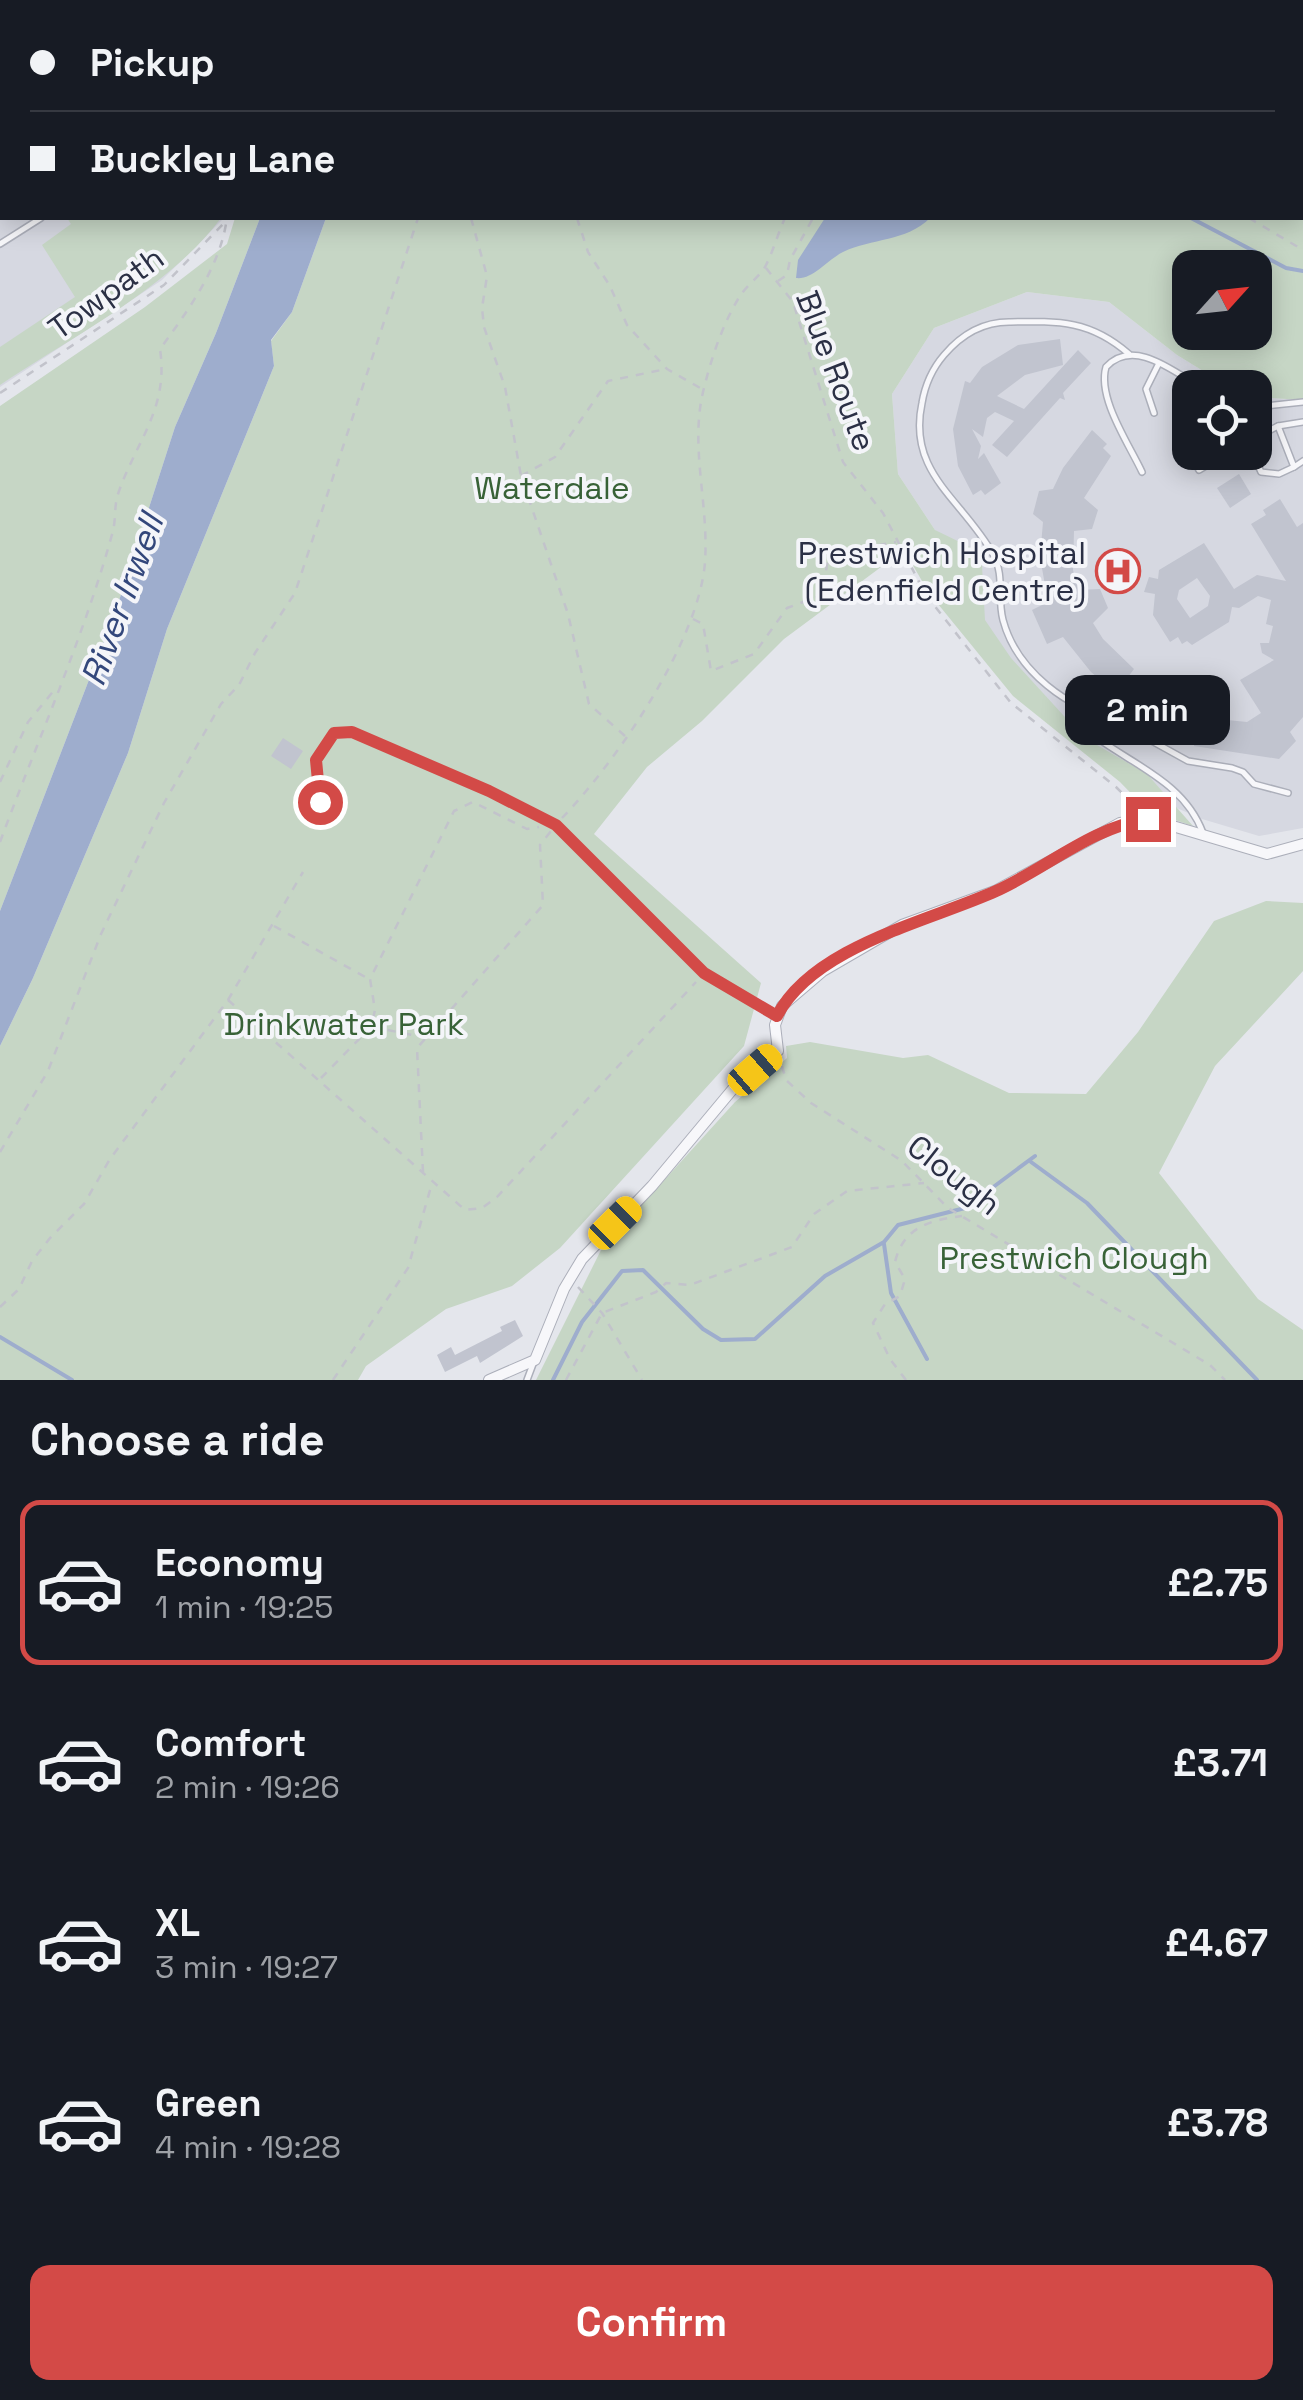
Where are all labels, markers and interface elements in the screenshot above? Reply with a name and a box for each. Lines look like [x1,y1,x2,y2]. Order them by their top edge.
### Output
text: Pickup [90,39,214,87]
text: Buckley Lane [90,135,335,183]
street label: Towpath [40,238,172,348]
north arrow [1172,250,1272,350]
map controls [1172,250,1272,470]
street label: Blue Route [787,285,885,457]
button: locate [1172,370,1272,470]
park label: Waterdale [474,468,630,508]
water label: River Irwell [71,505,174,692]
place label: Prestwich Hospital (Edenfield Centre) [798,533,1086,610]
hospital icon: Prestwich Hospital (Edenfield Centre) [1095,548,1141,594]
callout: 2 min [1066,674,1230,744]
text: 2 min [1106,690,1189,730]
route start [298,780,343,825]
route end [1126,797,1171,842]
park label: Drinkwater Park [224,1004,464,1044]
car [723,1039,787,1101]
street label: Clough [899,1126,1009,1224]
car [583,1191,647,1255]
park label: Prestwich Clough [939,1238,1209,1278]
text: Choose a ride [30,1411,325,1468]
icon: car [35,1538,125,1628]
text: Economy [155,1539,324,1587]
text: £2.75 [1167,1559,1268,1607]
text: 1 min · 19:25 [155,1587,334,1627]
icon: car [35,1718,125,1808]
text: Comfort [155,1719,306,1767]
text: £3.71 [1173,1739,1268,1787]
text: 2 min · 19:26 [155,1767,340,1807]
icon: car [35,1898,125,1988]
text: XL [155,1899,200,1947]
text: £4.67 [1165,1919,1268,1967]
text: 3 min · 19:27 [155,1947,338,1987]
icon: car [35,2078,125,2168]
text: Green [155,2079,262,2127]
text: £3.78 [1167,2099,1268,2147]
text: 4 min · 19:28 [155,2127,341,2167]
button: Confirm [30,2265,1273,2380]

